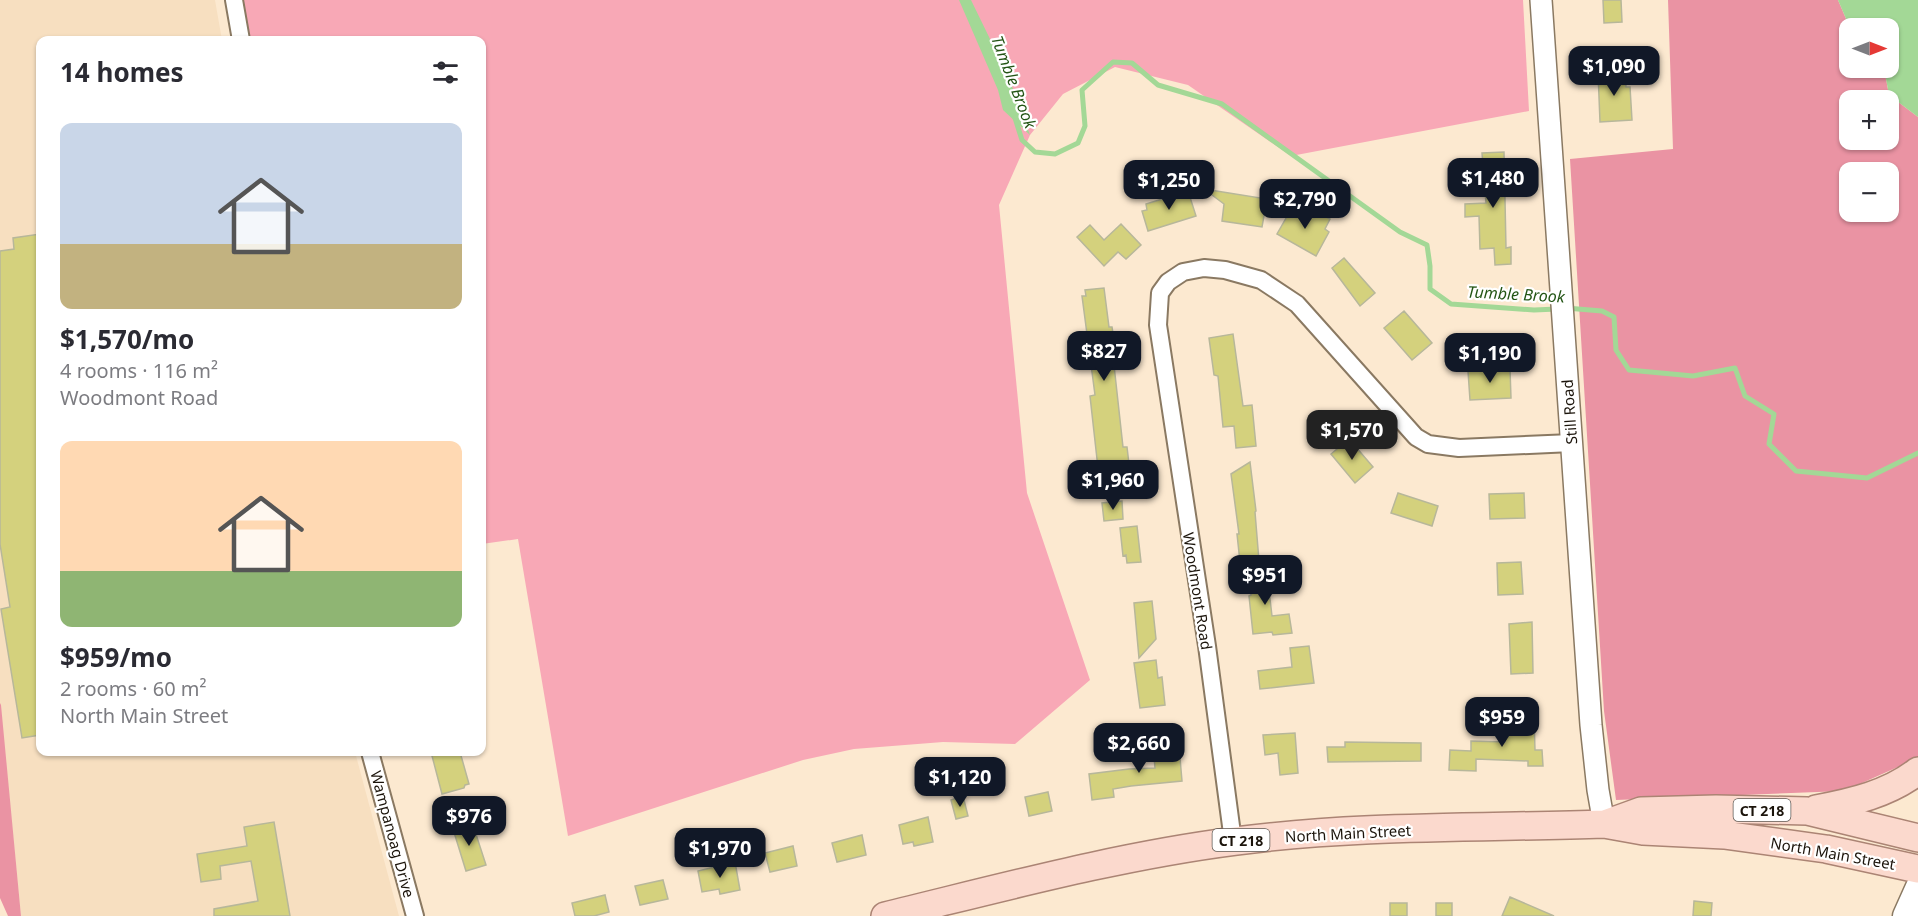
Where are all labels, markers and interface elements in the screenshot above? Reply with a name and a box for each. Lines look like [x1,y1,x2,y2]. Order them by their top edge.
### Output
north arrow [1839,18,1899,78]
map controls [1839,18,1899,222]
water label: Tumble Brook [986,32,1042,133]
pin: $1,090 [1565,46,1663,97]
text: $1,090 [1583,52,1645,79]
text: 14 homes [60,54,184,90]
icon: filters [429,56,462,89]
button: + [1839,90,1899,150]
pin: $1,480 [1444,158,1542,209]
pin: $1,250 [1120,160,1218,211]
icon: home [207,162,315,270]
button: − [1839,162,1899,222]
text: $1,480 [1462,164,1524,191]
text: $1,250 [1138,166,1200,193]
pin: $2,790 [1256,179,1354,230]
text: $2,790 [1274,185,1336,212]
water label: Tumble Brook [1467,280,1566,308]
text: $1,570/mo [60,321,194,357]
pin: $827 [1068,331,1140,382]
pin: $1,190 [1441,333,1539,384]
text: $827 [1081,337,1127,364]
text: $1,190 [1459,339,1521,366]
text: 4 rooms · 116 m² [60,357,218,384]
street label: Still Road [1557,379,1581,445]
text: Woodmont Road [60,384,218,411]
pin: $1,570 [1303,410,1401,461]
text: $1,570 [1321,416,1383,443]
pin: $1,960 [1064,460,1162,511]
text: $1,960 [1082,466,1144,493]
icon: home [207,480,315,588]
street label: Woodmont Road [1179,531,1217,651]
pin: $951 [1229,555,1301,606]
text: $951 [1242,561,1288,588]
text: $959/mo [60,639,172,675]
text: 2 rooms · 60 m² [60,675,207,702]
pin: $959 [1466,697,1538,748]
text: North Main Street [60,702,228,729]
text: $959 [1479,703,1525,730]
pin: $2,660 [1090,723,1188,774]
text: $2,660 [1108,729,1170,756]
pin: $1,120 [911,757,1009,808]
text: $1,120 [929,763,991,790]
street label: Wampanoag Drive [366,768,420,900]
pin: $976 [433,796,505,847]
road number: CT 218 [1734,799,1790,821]
text: $976 [446,802,492,829]
street label: North Main Street [1284,820,1412,846]
pin: $1,970 [671,828,769,879]
road number: CT 218 [1212,829,1270,851]
street label: North Main Street [1769,832,1897,874]
text: $1,970 [689,834,751,861]

